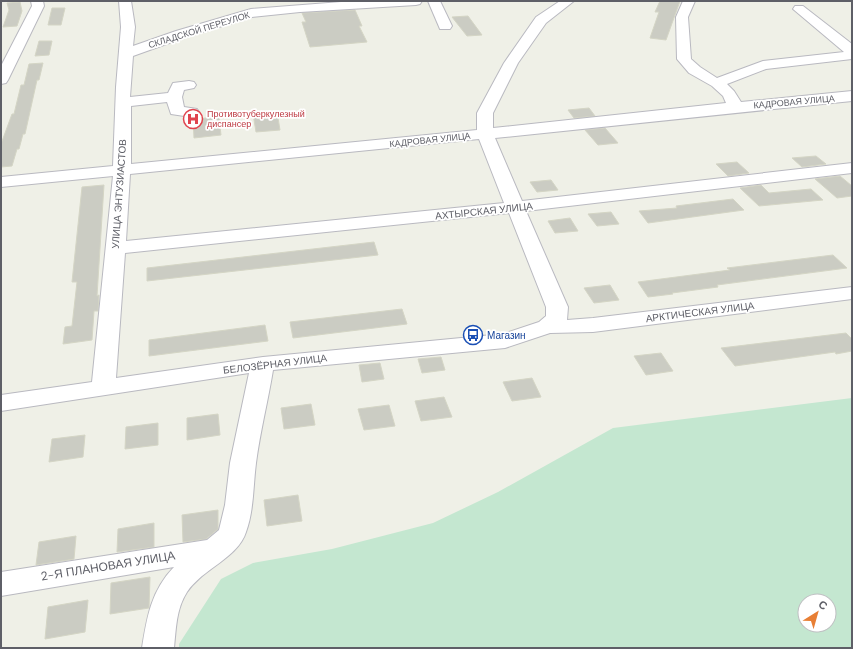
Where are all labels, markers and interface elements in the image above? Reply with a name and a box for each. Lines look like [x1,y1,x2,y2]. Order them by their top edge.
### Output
street label: СКЛАДСКОЙ ПЕРЕУЛОК [147,9,252,51]
street label: КАДРОВАЯ УЛИЦА [753,92,835,112]
hospital icon: Противотуберкулезный диспансер [182,108,204,130]
place label: Противотуберкулезный диспансер [207,108,305,130]
street label: КАДРОВАЯ УЛИЦА [389,130,471,150]
street label: УЛИЦА ЭНТУЗИАСТОВ [109,138,129,249]
street label: АХТЫРСКАЯ УЛИЦА [434,199,534,223]
street label: АРКТИЧЕСКАЯ УЛИЦА [645,299,755,325]
bus stop icon: Магазин [462,324,484,346]
place label: Магазин [487,329,526,342]
street label: БЕЛОЗЁРНАЯ УЛИЦА [222,351,328,377]
street label: 2-Я ПЛАНОВАЯ УЛИЦА [40,547,176,585]
north arrow [797,593,837,633]
text: С [816,597,830,613]

